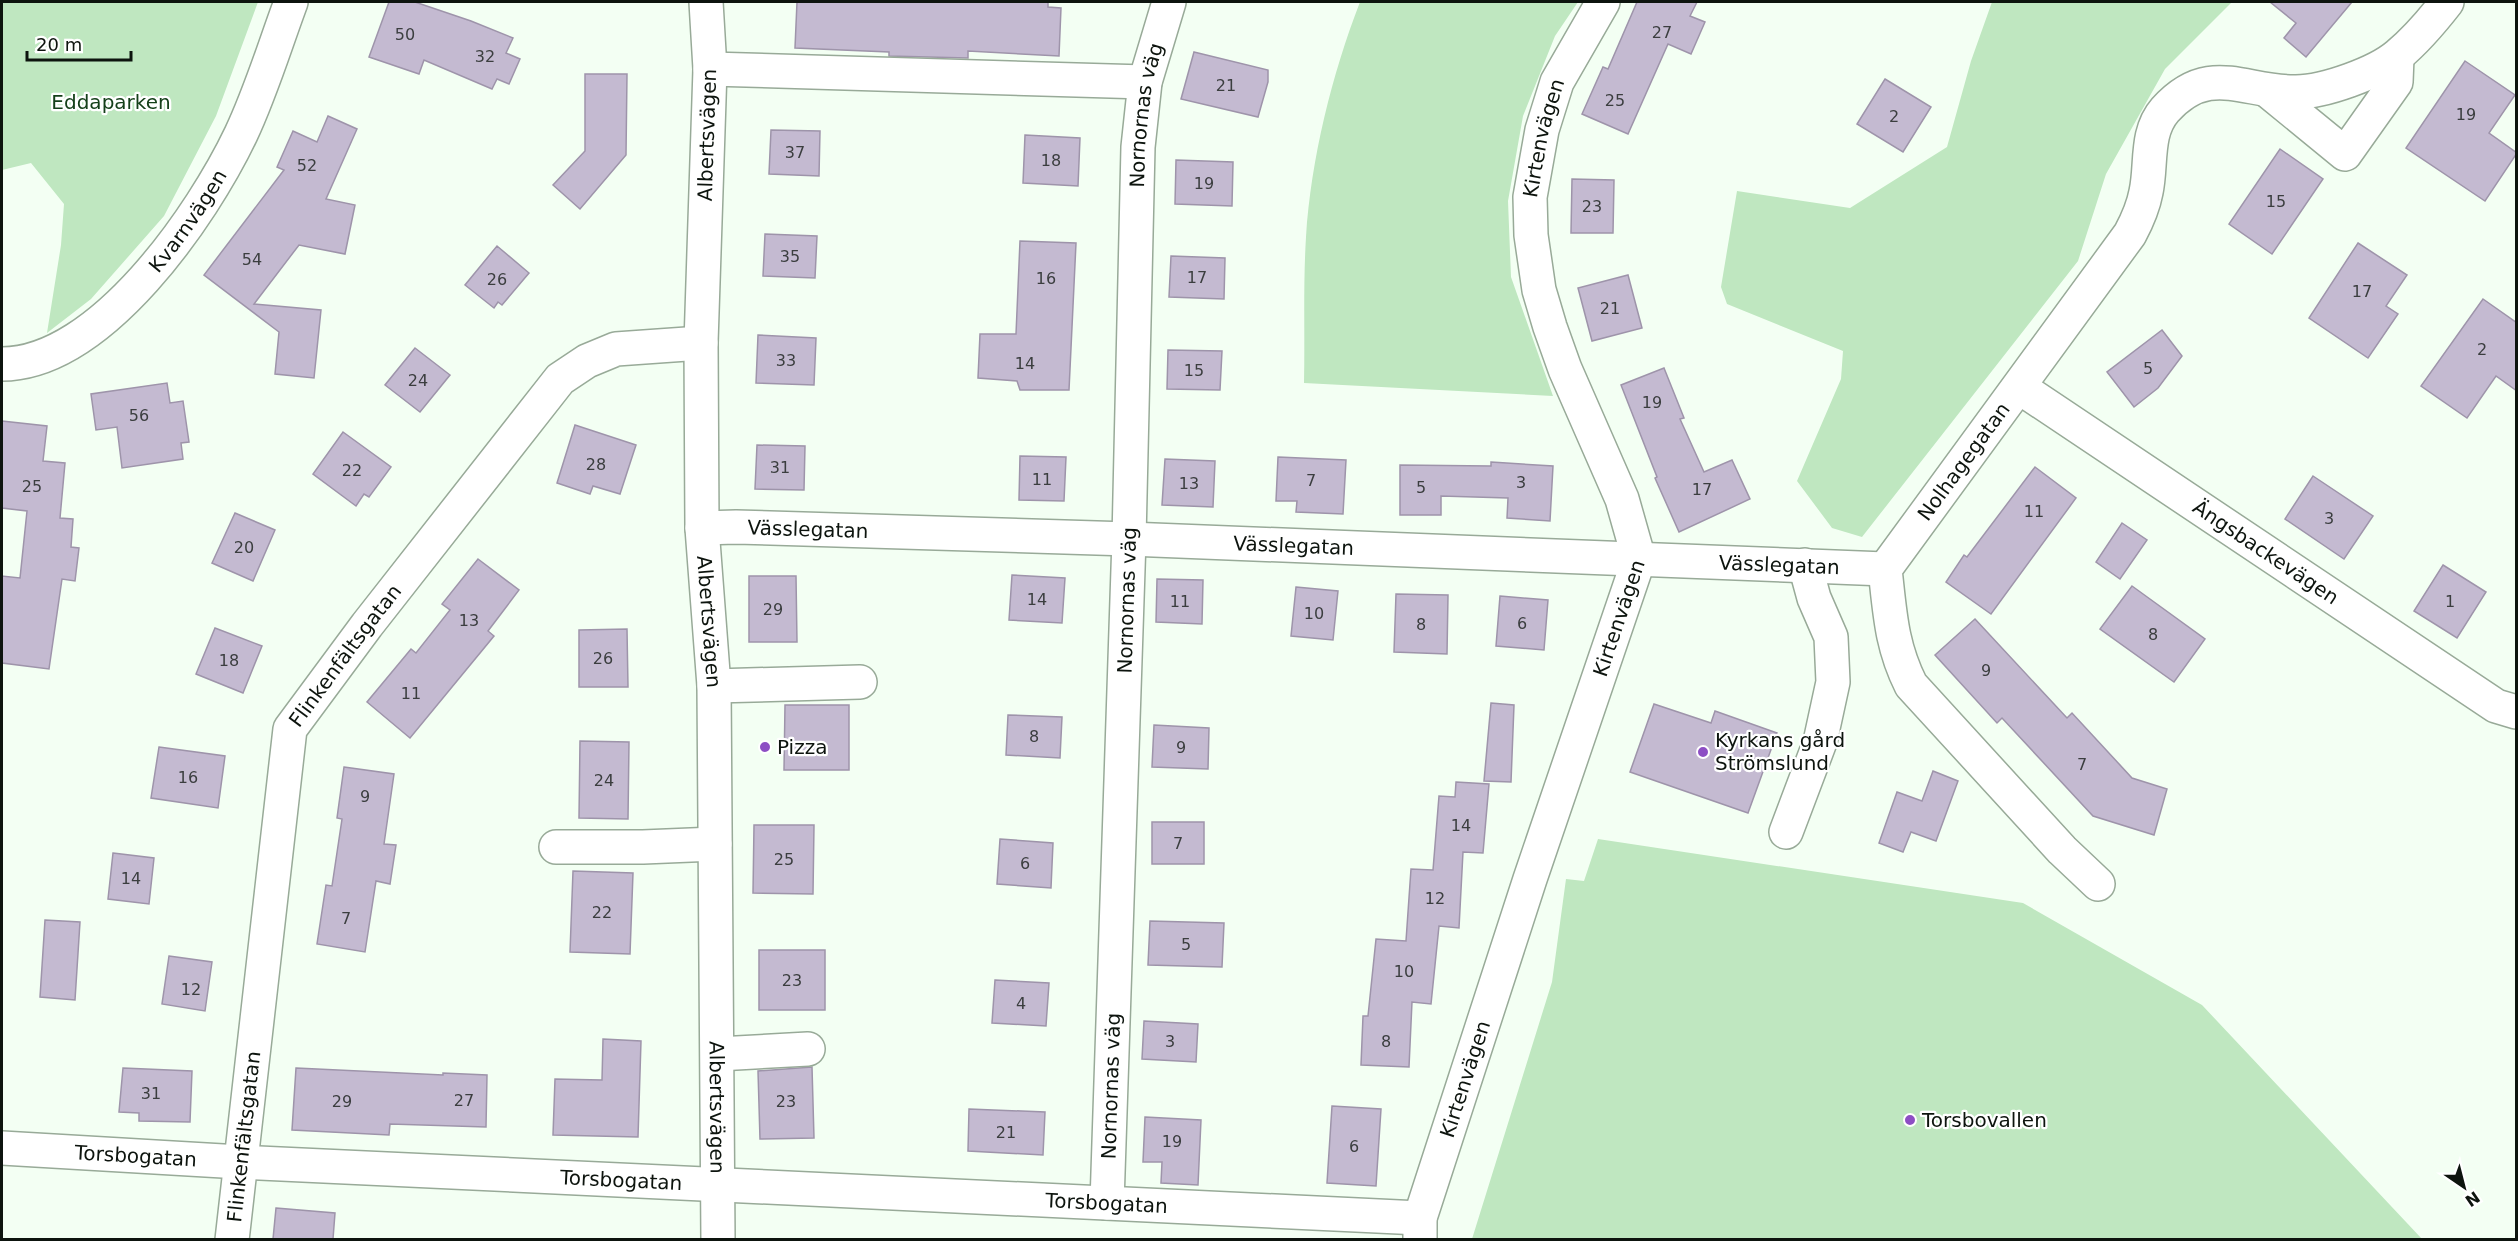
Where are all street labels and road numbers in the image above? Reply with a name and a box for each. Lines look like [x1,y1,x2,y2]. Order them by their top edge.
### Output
street label: Nornornas väg [1125,40,1168,188]
street label: Albertsvägen [693,68,721,202]
street label: Kirtenvägen [1518,76,1569,199]
street label: Kvarnvägen [144,165,232,277]
street label: Nolhagegatan [1912,398,2015,525]
street label: Ängsbackevägen [2188,495,2343,609]
street label: Vässlegatan [747,515,869,543]
street label: Nornornas väg [1113,527,1141,674]
street label: Vässlegatan [1233,531,1355,560]
street label: Vässlegatan [1718,550,1840,579]
street label: Albertsvägen [692,554,726,688]
street label: Kirtenvägen [1588,557,1650,680]
street label: Flinkenfältsgatan [284,580,406,732]
street label: Nornornas väg [1096,1012,1125,1160]
street label: Kirtenvägen [1435,1018,1495,1141]
street label: Albertsvägen [705,1041,730,1174]
street label: Flinkenfältsgatan [222,1050,265,1224]
street label: Torsbogatan [73,1140,198,1171]
street label: Torsbogatan [558,1165,683,1195]
street label: Torsbogatan [1044,1188,1168,1218]

